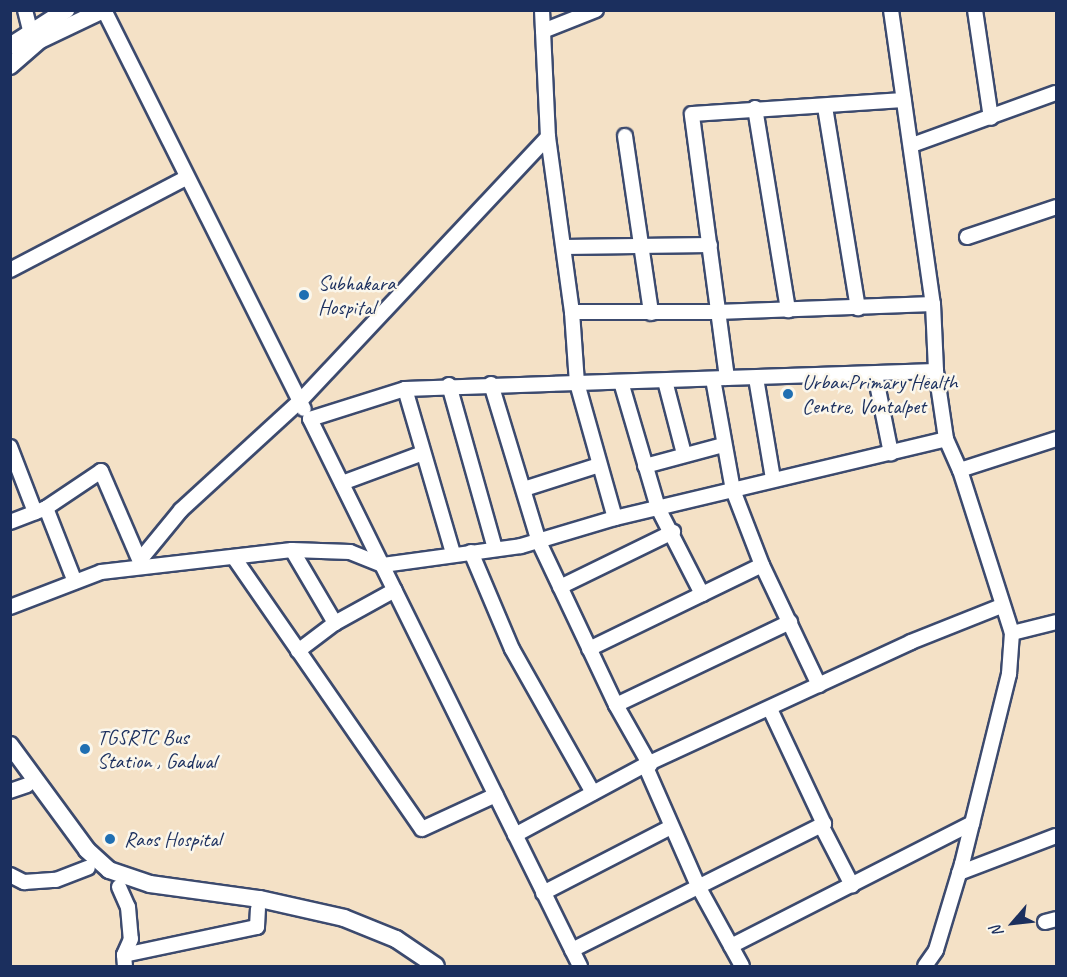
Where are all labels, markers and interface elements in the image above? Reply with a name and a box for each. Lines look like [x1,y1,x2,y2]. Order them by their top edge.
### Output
place label: Subhakara Hospital [318,270,395,320]
marker: Subhakara Hospital [295,286,313,304]
place label: UrbanPrimary Health Centre, Vontalpet [802,369,957,419]
marker: UrbanPrimary Health Centre, Vontalpet [779,385,797,403]
place label: TGSRTC Bus Station , Gadwal [97,724,216,774]
marker: TGSRTC Bus Station , Gadwal [78,742,92,756]
place label: Raos Hospital [124,826,221,852]
marker: Raos Hospital [101,830,119,848]
north arrow [983,893,1043,953]
text: N [986,922,1008,941]

